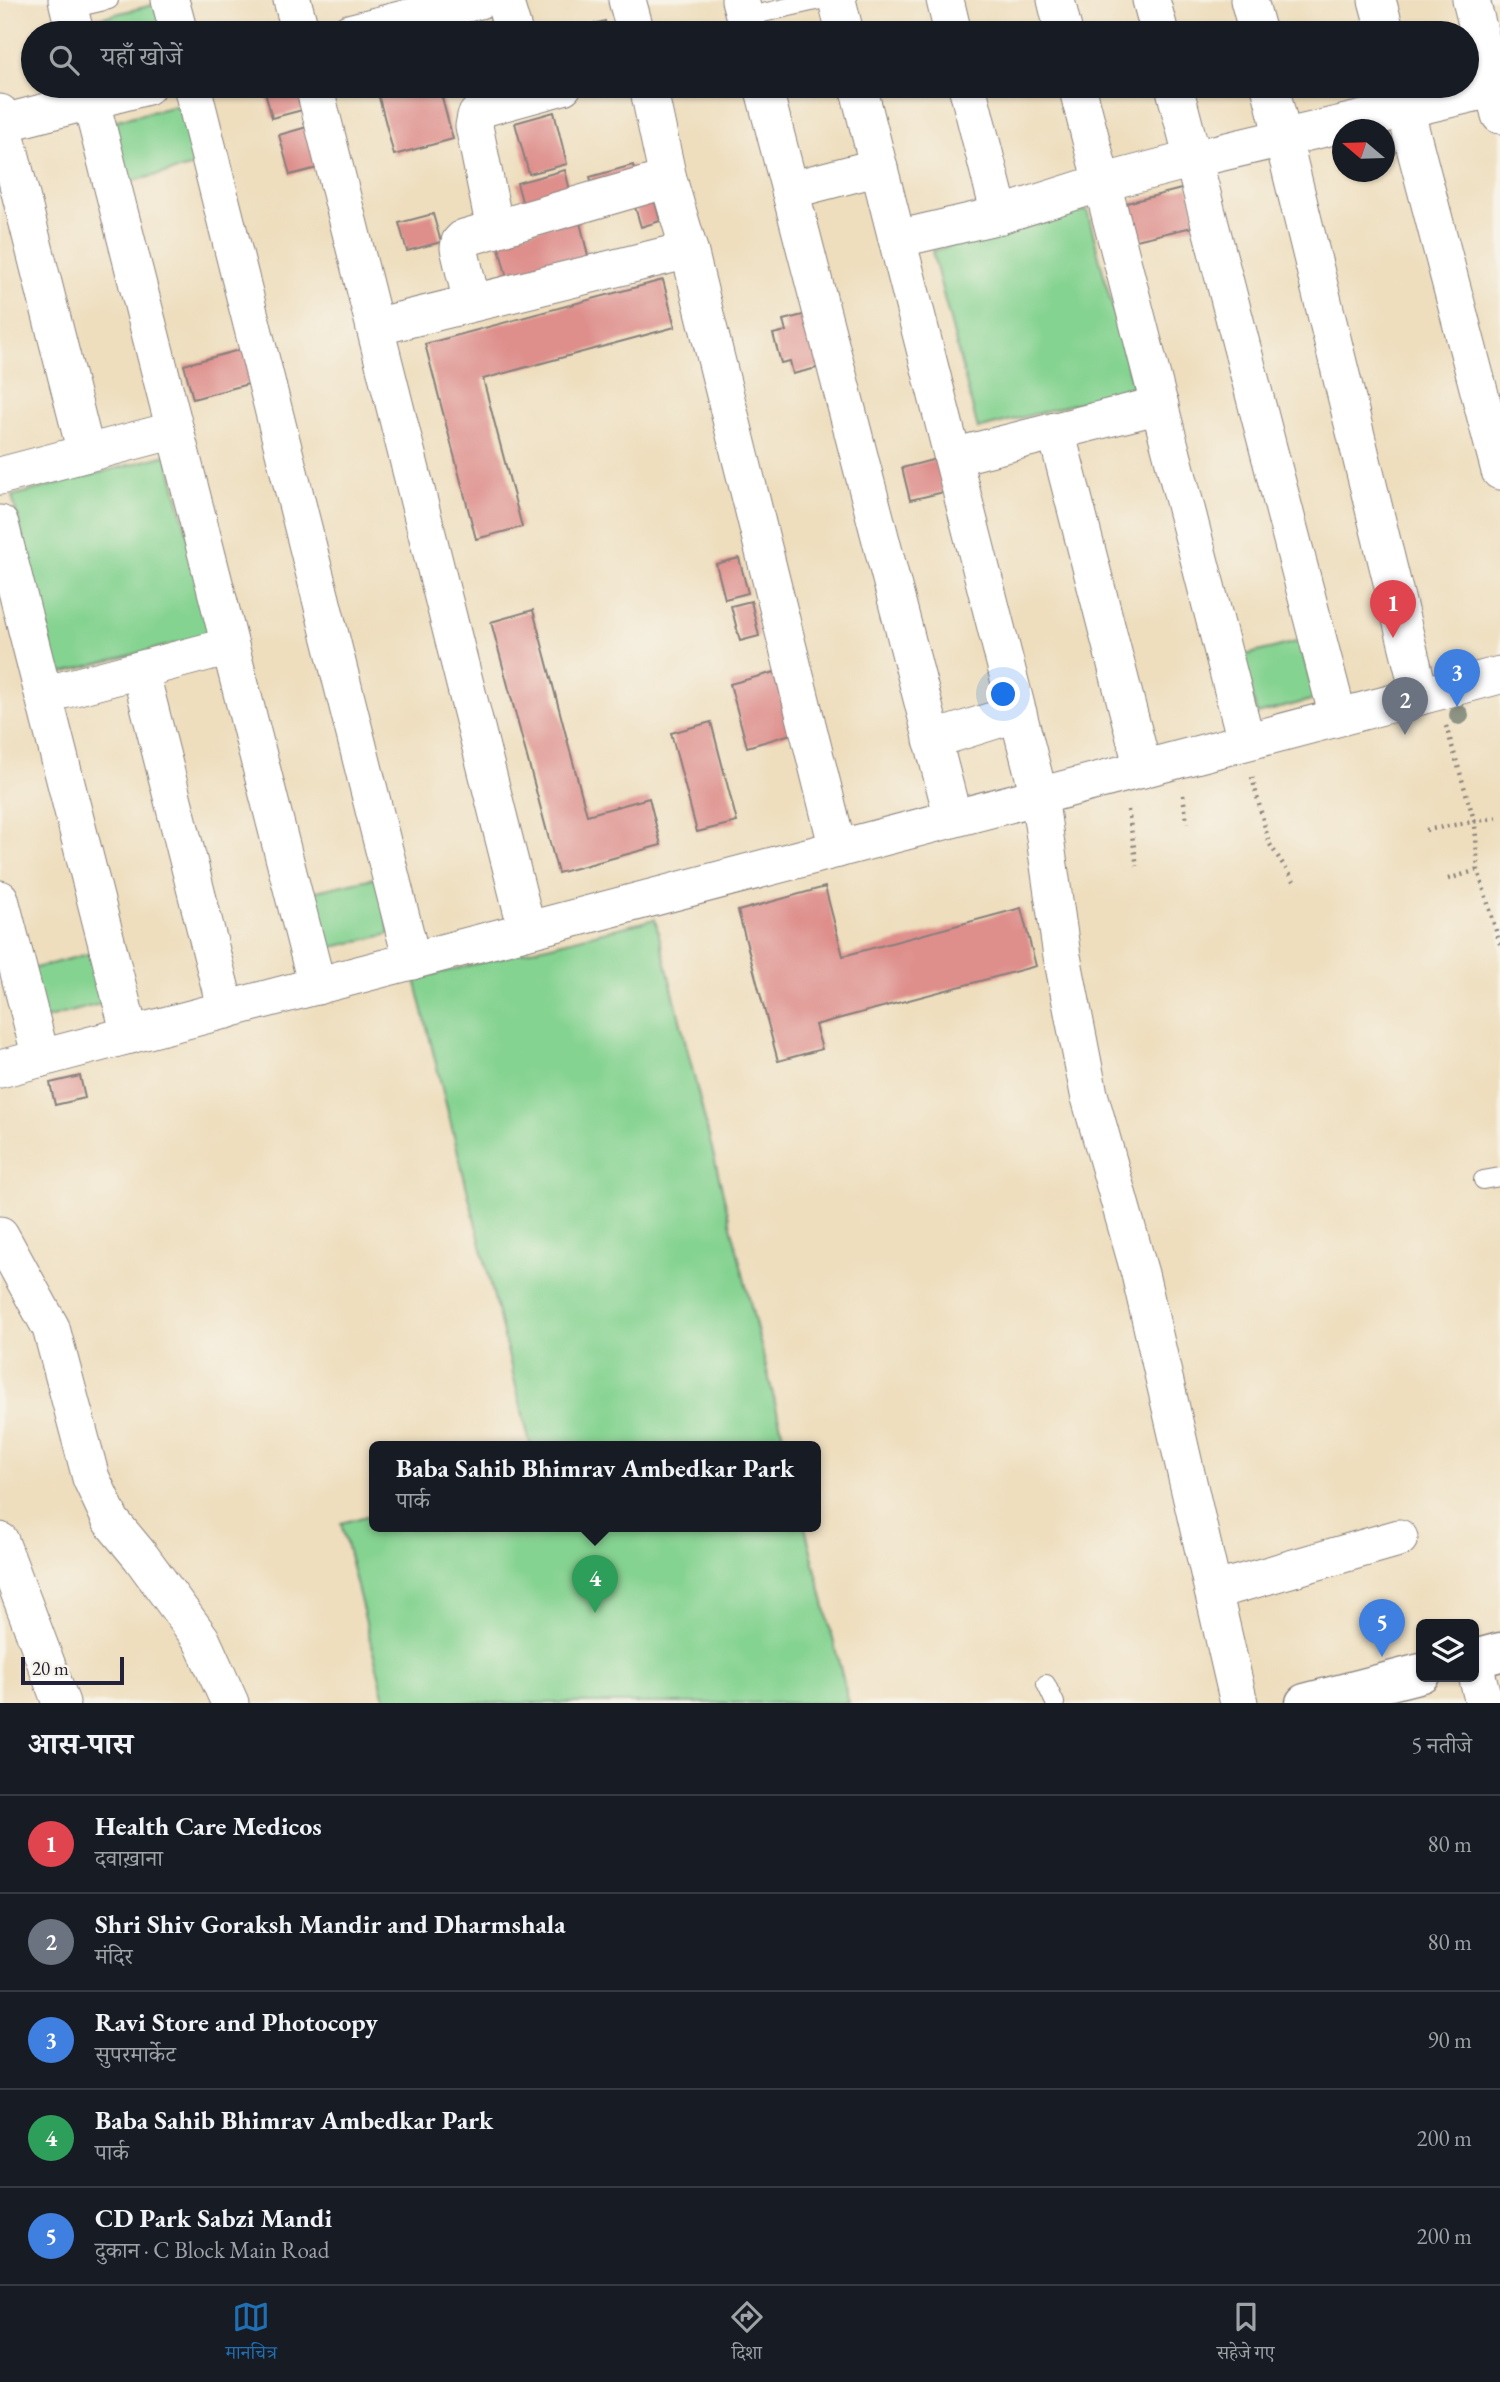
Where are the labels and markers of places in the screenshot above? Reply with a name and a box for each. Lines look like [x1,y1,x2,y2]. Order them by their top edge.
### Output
pin: 1 [1370,580,1416,638]
pin: 3 [1434,649,1480,707]
pin: 2 [1382,677,1428,735]
pin: 4 [572,1555,618,1613]
pin: 5 [1359,1599,1405,1657]

